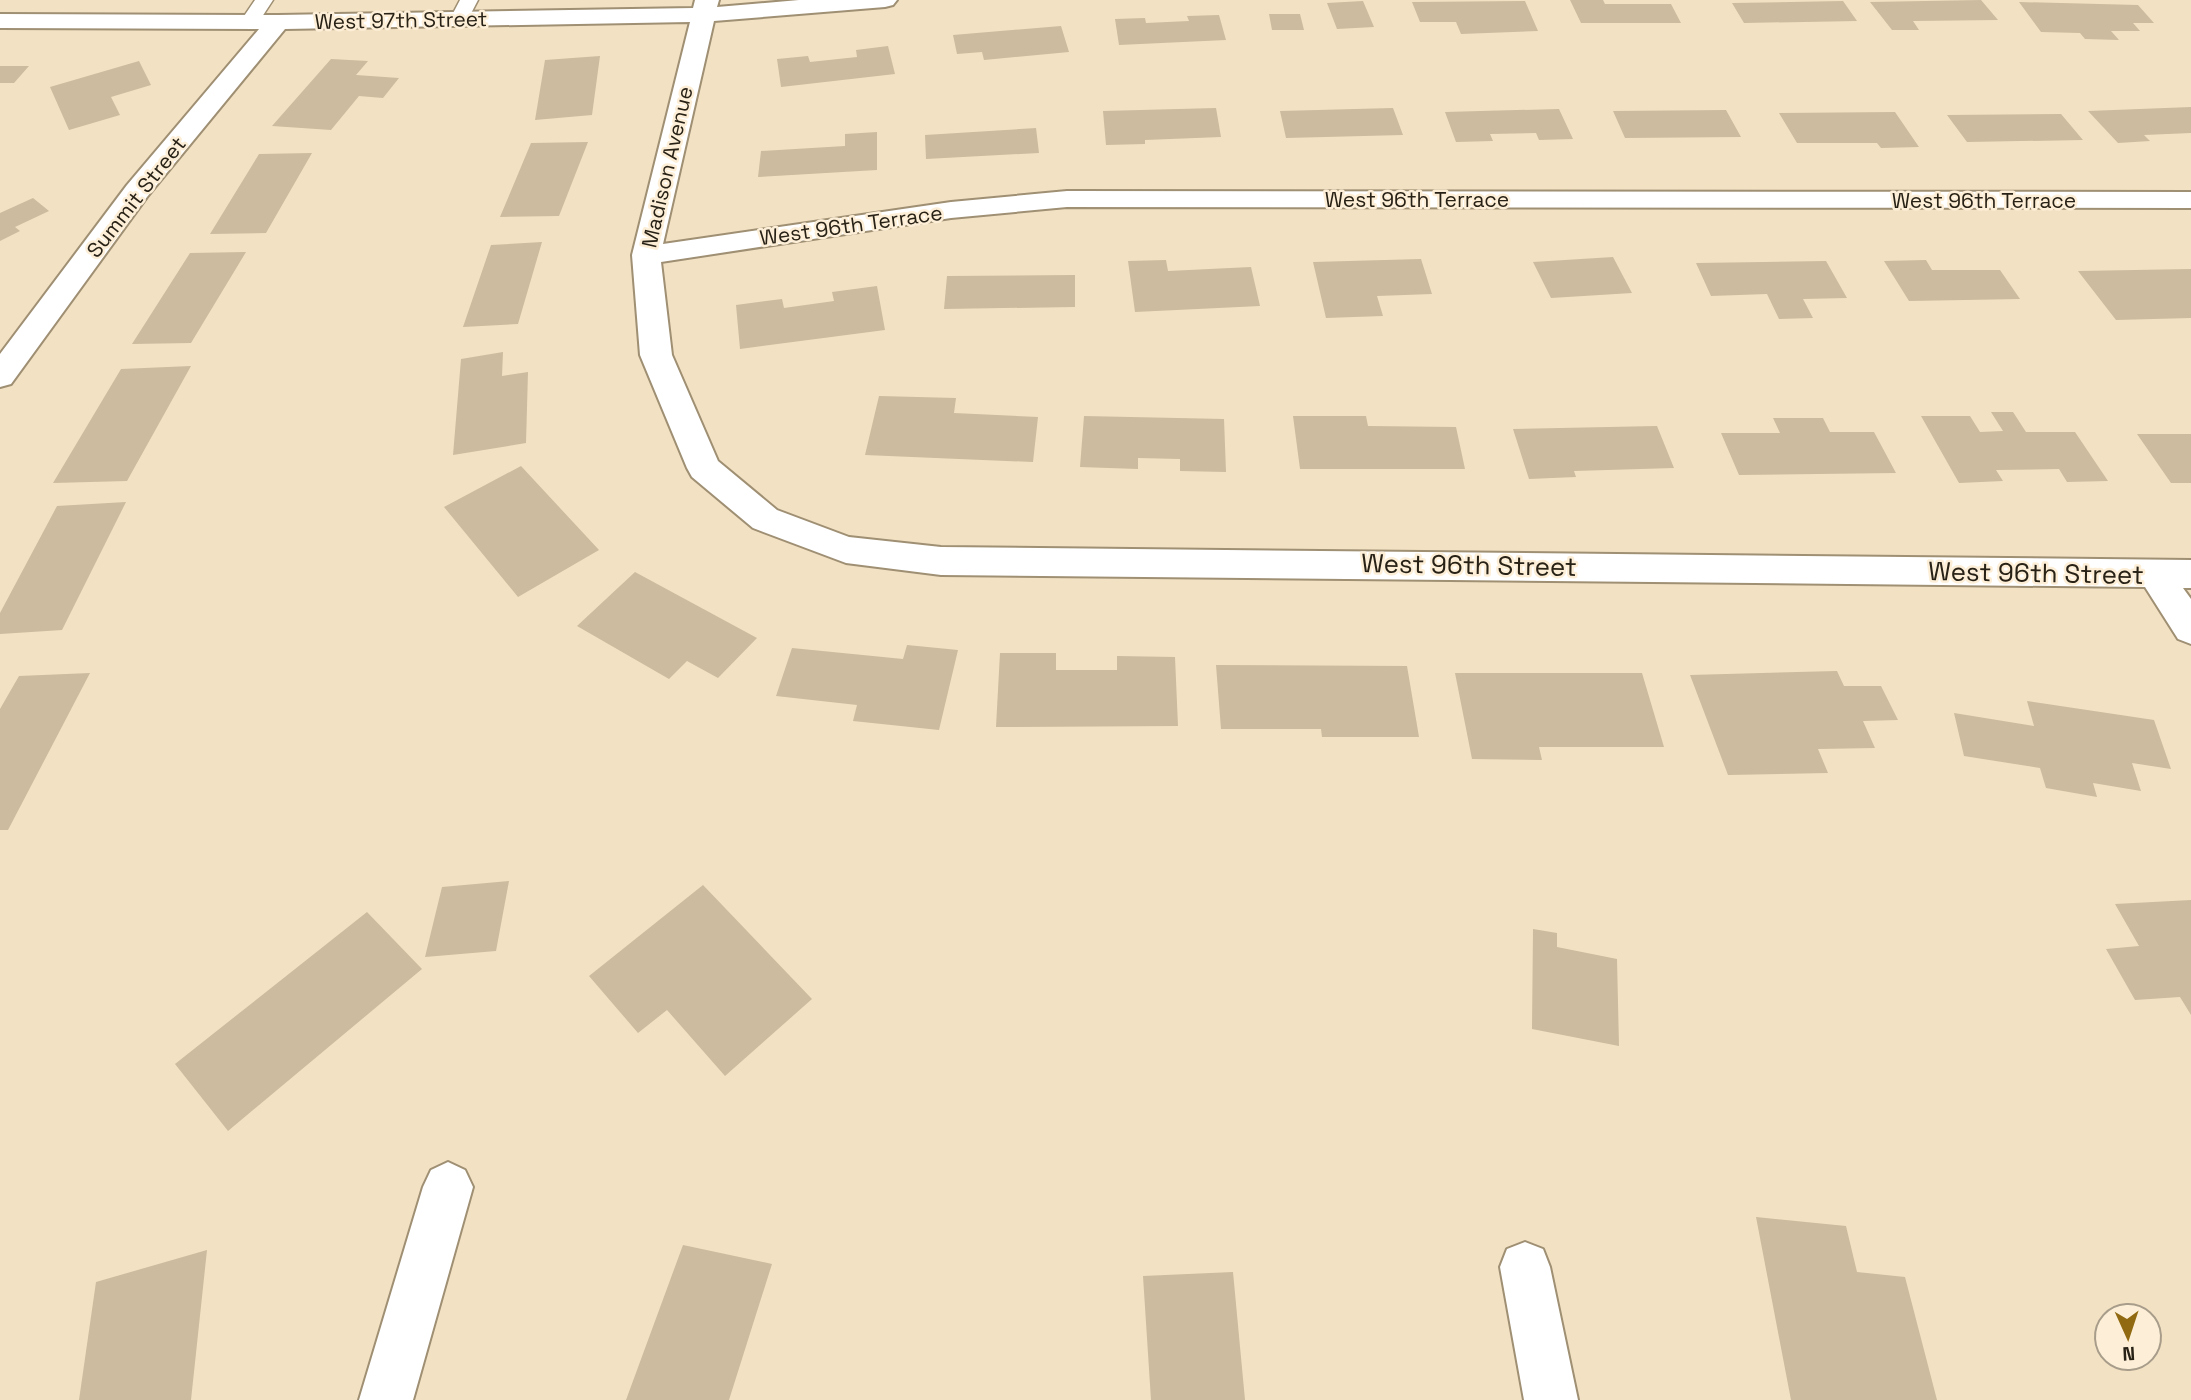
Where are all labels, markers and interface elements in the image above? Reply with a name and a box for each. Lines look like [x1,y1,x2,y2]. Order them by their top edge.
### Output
street label: West 97th Street [314,5,488,35]
street label: Madison Avenue [635,84,699,250]
street label: Summit Street [80,131,192,263]
street label: West 96th Terrace [1325,186,1509,213]
street label: West 96th Terrace [1892,187,2076,214]
street label: West 96th Terrace [758,199,944,251]
street label: West 96th Street [1361,546,1577,584]
street label: West 96th Street [1928,554,2144,592]
north arrow [2093,1302,2163,1372]
text: N [2122,1341,2136,1366]

